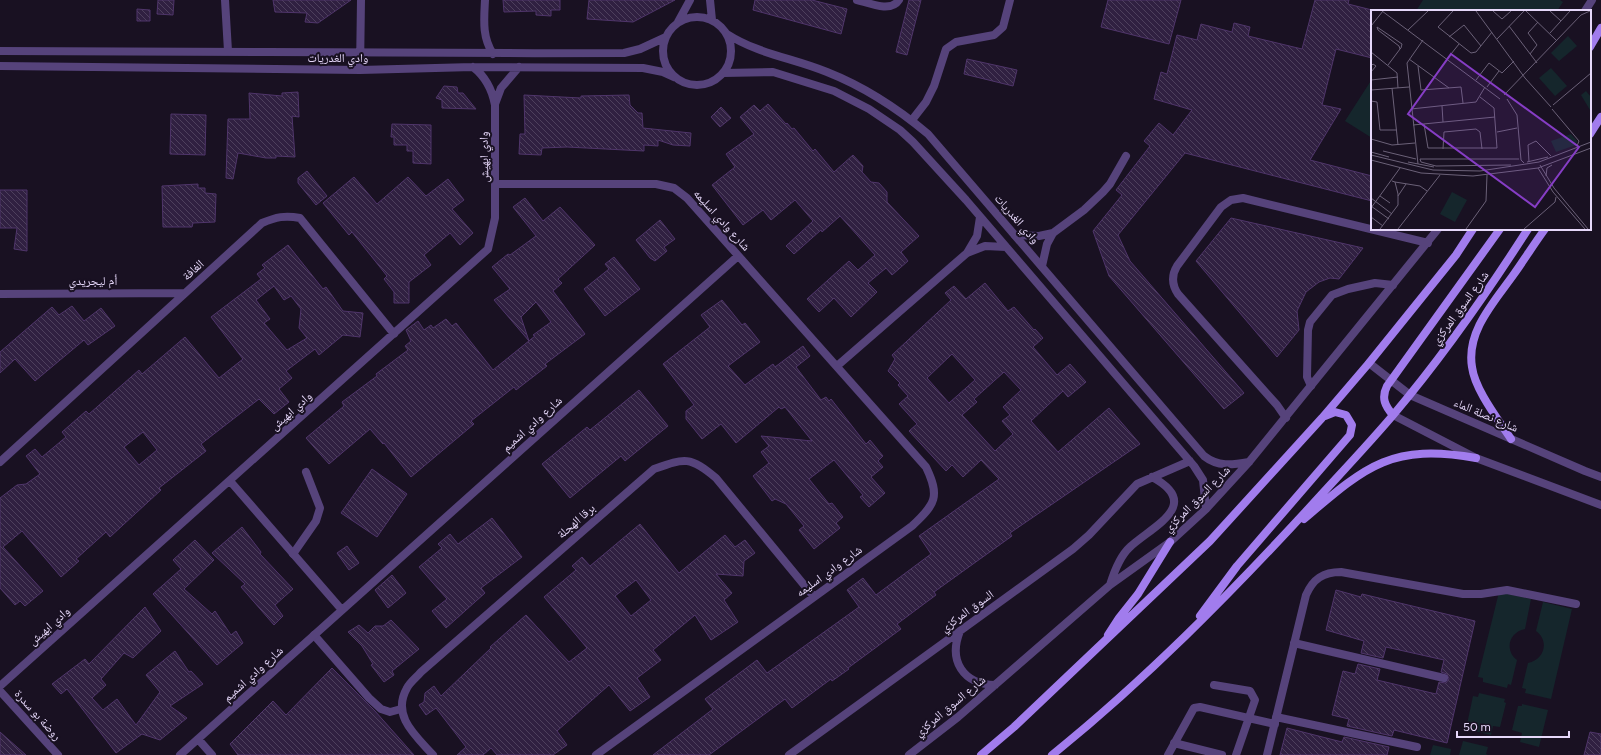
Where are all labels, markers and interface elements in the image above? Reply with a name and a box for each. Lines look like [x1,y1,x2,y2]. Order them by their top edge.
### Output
inset map [1371,10,1591,230]
street label: وادي الغدريات [308,51,368,68]
street label: وادي ابهيش [477,131,494,183]
street label: شارع وادي اسليمه [688,186,753,256]
street label: وادي الغدريات [989,191,1042,249]
street label: الغافة [179,257,207,283]
street label: شارع السوق المركزي [1428,268,1494,349]
street label: أم ليجريدي [69,274,117,291]
street label: وادي ابهيش [267,389,317,436]
street label: شارع وادي اشميم [499,393,567,457]
street label: شارع نصلة الماء [1451,395,1520,436]
street label: شارع السوق المركزي [1161,463,1235,537]
street label: برقا الهجلة [554,501,598,541]
street label: شارع وادي اسليمه [793,542,867,602]
street label: السوق المركزي [938,587,998,637]
street label: وادي ابهيش [25,604,75,651]
street label: شارع وادي اشميم [220,643,288,707]
street label: شارع السوق المركزي [912,672,990,742]
street label: روضة بو سدرة [11,687,65,744]
scale bar [1457,713,1569,739]
text: 50 m [1463,720,1491,734]

